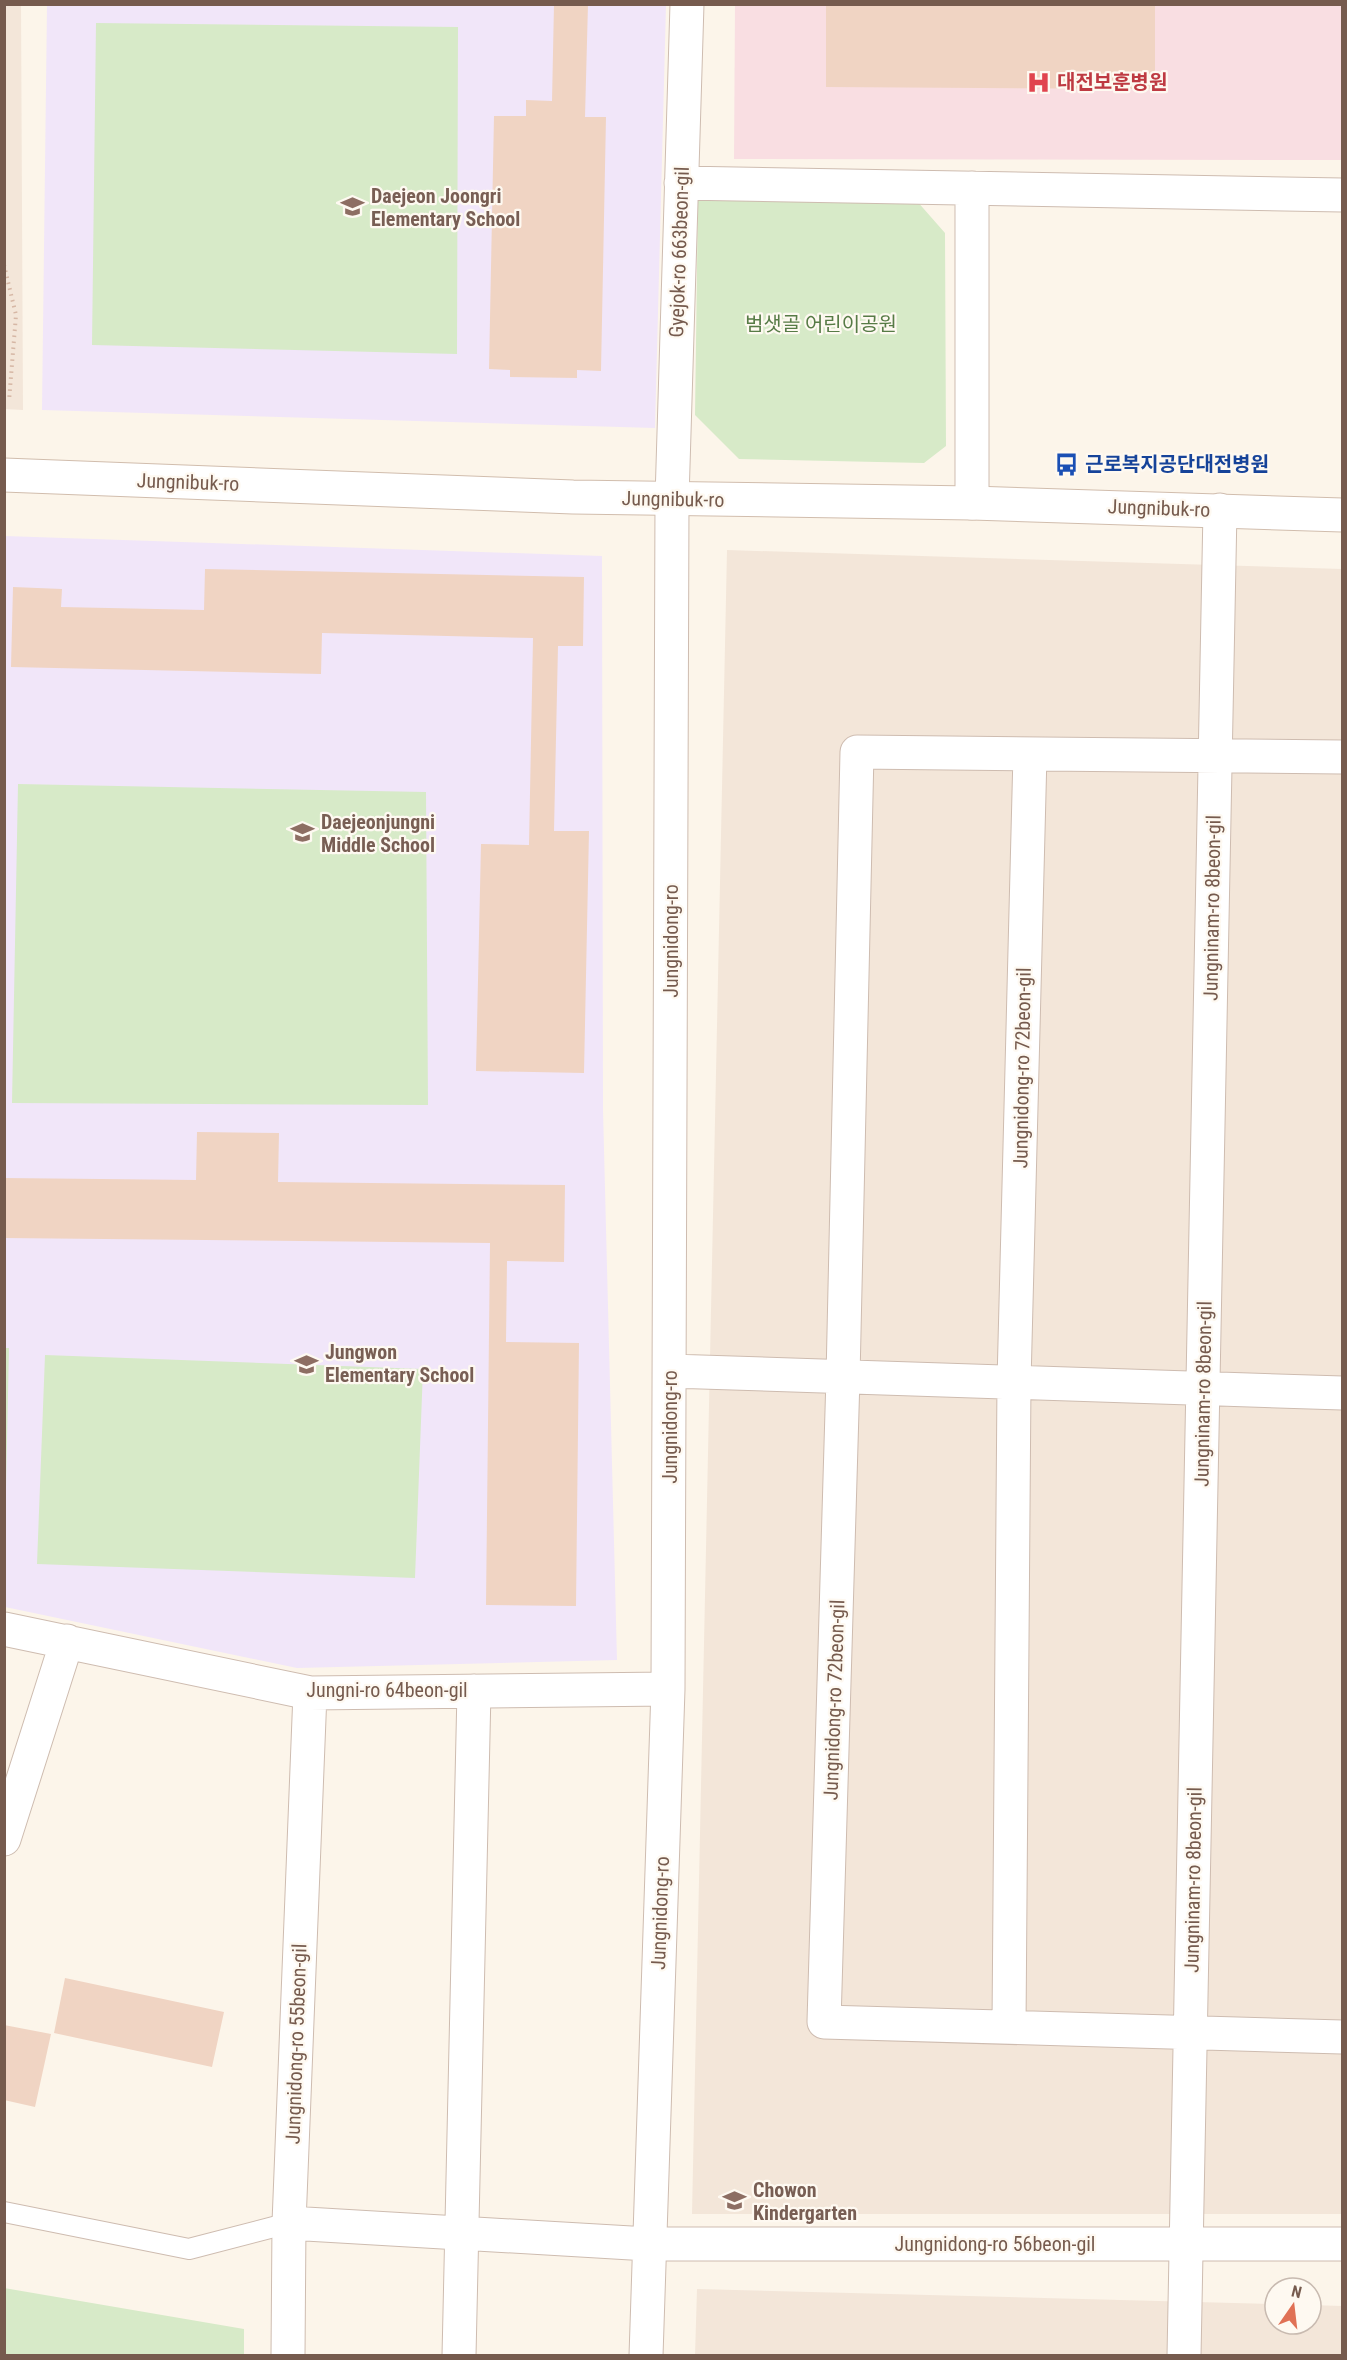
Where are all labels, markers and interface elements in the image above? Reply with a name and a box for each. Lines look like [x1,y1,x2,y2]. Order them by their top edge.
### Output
hospital icon: 대전보훈병원 [1026,69,1052,95]
place label: 대전보훈병원 [1057,70,1167,94]
street label: Gyejok-ro 663beon-gil [664,166,694,338]
place label: Daejeon Joongri Elementary School [371,184,520,231]
school or university icon: Daejeon Joongri Elementary School [340,194,366,220]
park label: 범샛골 어린이공원 [745,312,897,336]
bus stop icon: 근로복지공단대전병원 [1054,451,1080,477]
place label: 근로복지공단대전병원 [1085,452,1269,476]
street label: Jungnibuk-ro [136,468,240,496]
street label: Jungnibuk-ro [621,486,725,512]
street label: Jungnibuk-ro [1107,494,1211,522]
place label: Daejeonjungni Middle School [321,810,435,857]
street label: Jungninam-ro 8beon-gil [1198,815,1226,1001]
school or university icon: Daejeonjungni Middle School [290,820,316,846]
street label: Jungnidong-ro [659,884,683,998]
street label: Jungnidong-ro 72beon-gil [1008,967,1036,1169]
street label: Jungninam-ro 8beon-gil [1189,1301,1217,1487]
place label: Jungwon Elementary School [325,1340,474,1387]
school or university icon: Jungwon Elementary School [294,1351,320,1377]
street label: Jungnidong-ro [658,1370,682,1484]
street label: Jungnidong-ro 72beon-gil [819,1599,849,1801]
street label: Jungni-ro 64beon-gil [306,1678,468,1702]
street label: Jungninam-ro 8beon-gil [1179,1787,1207,1973]
street label: Jungnidong-ro [646,1856,674,1970]
street label: Jungnidong-ro 55beon-gil [281,1943,311,2145]
place label: Chowon Kindergarten [753,2178,857,2225]
school or university icon: Chowon Kindergarten [722,2188,748,2214]
street label: Jungnidong-ro 56beon-gil [895,2232,1095,2256]
north arrow [1263,2276,1323,2336]
text: N [1289,2282,1304,2302]

